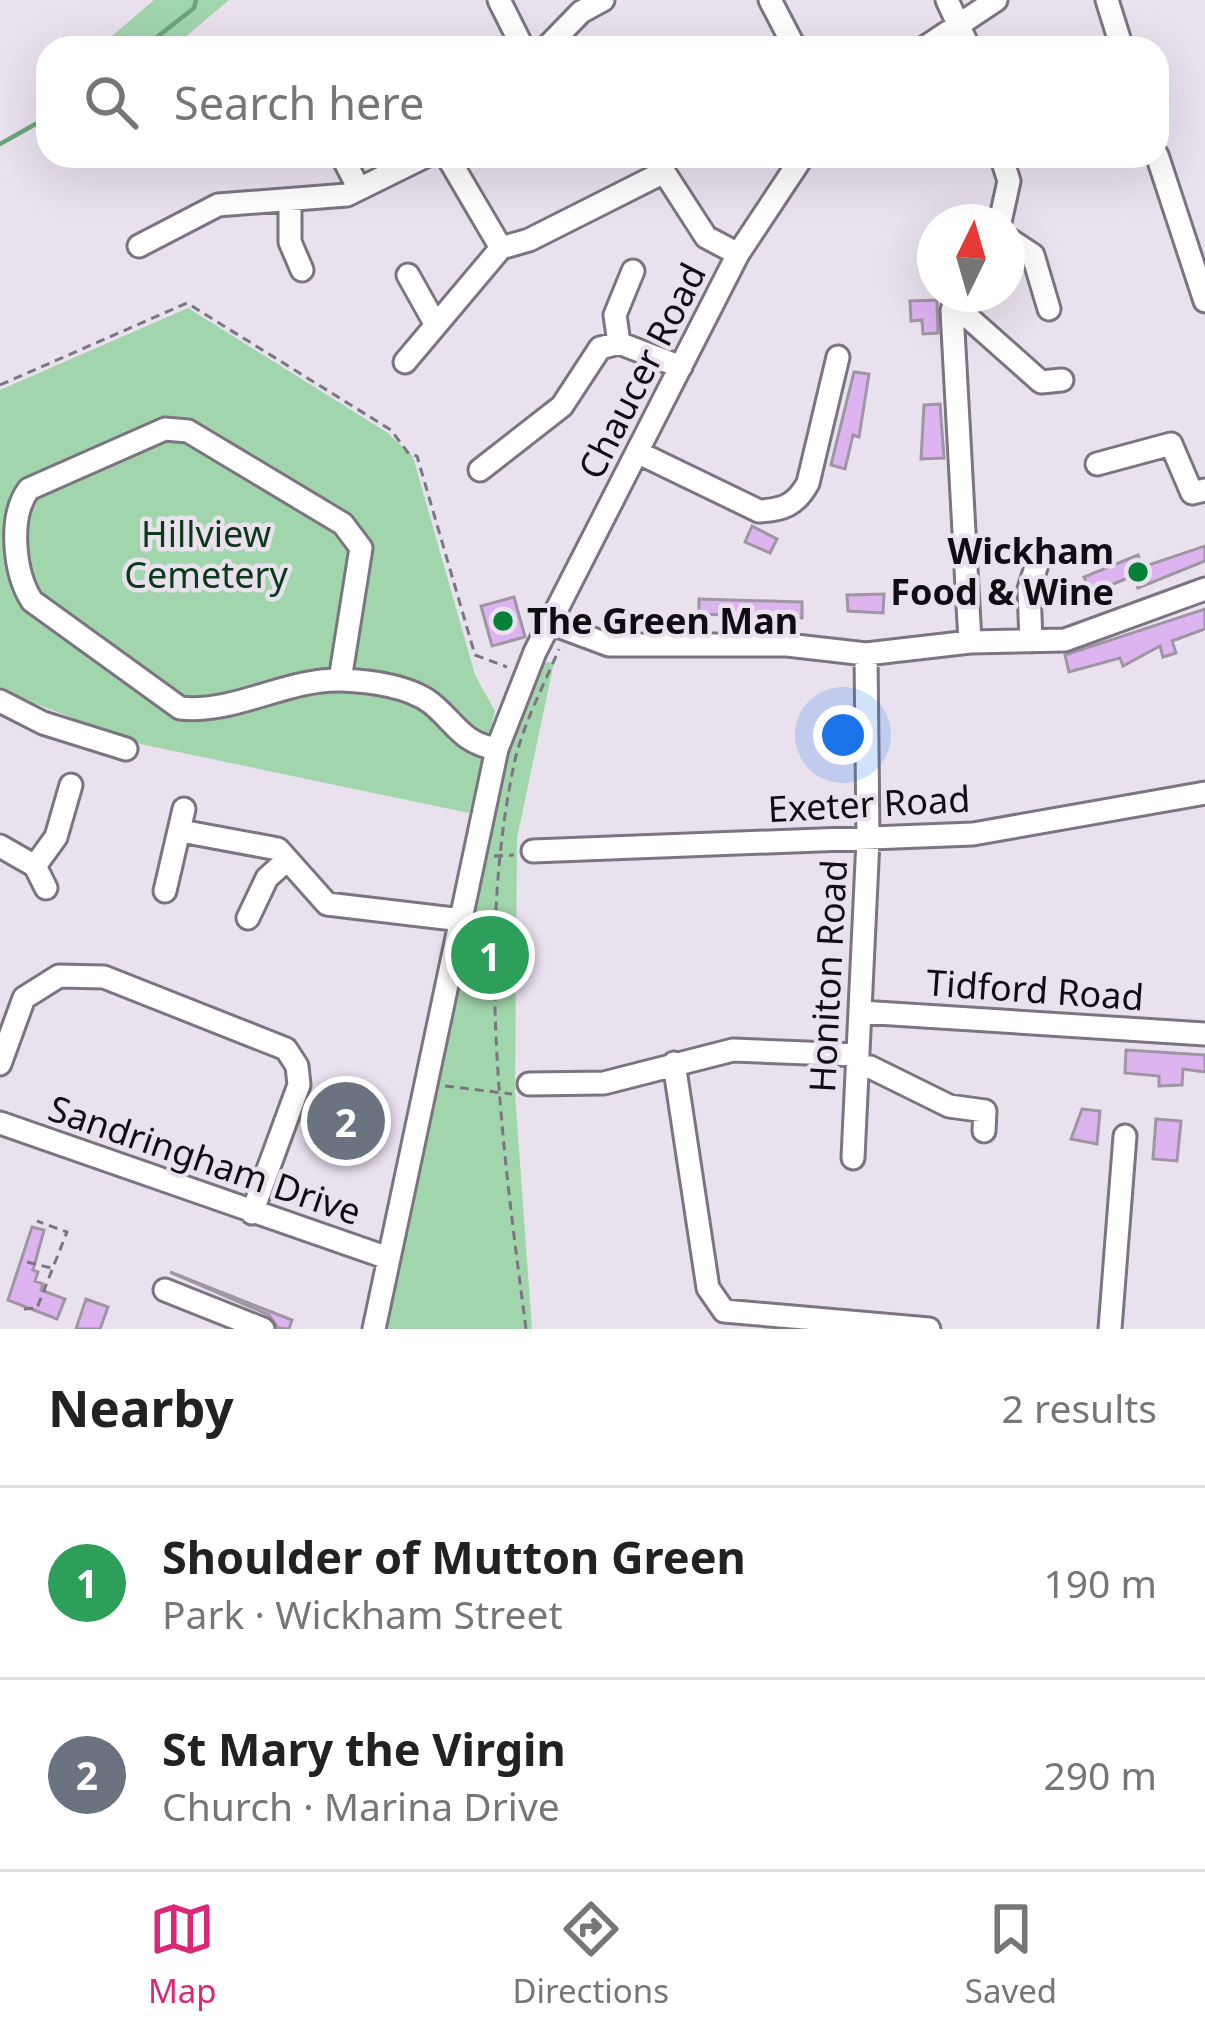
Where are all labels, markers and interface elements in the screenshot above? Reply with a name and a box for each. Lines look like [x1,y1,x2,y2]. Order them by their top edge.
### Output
search box [36,36,1169,168]
icon: search [78,69,144,135]
text: Search here [174,72,424,133]
north arrow [917,204,1025,312]
street label: Chaucer Road [566,255,717,487]
park label: Hillview Cemetery [124,509,288,599]
place label: Wickham Food & Wine [890,526,1114,616]
marker: Wickham Food & Wine [1125,559,1151,585]
place label: The Green Man [527,596,798,645]
marker: The Green Man [490,608,516,634]
your location [813,705,873,765]
street label: Exeter Road [766,774,971,833]
street label: Honiton Road [797,858,858,1094]
pin: 1 [451,910,529,1000]
street label: Tidford Road [925,957,1145,1022]
pin: 2 [307,1076,385,1166]
street label: Sandringham Drive [42,1083,368,1236]
text: Nearby [48,1372,234,1442]
text: 2 results [1002,1381,1157,1434]
text: Shoulder of Mutton Green [162,1526,746,1587]
text: 1 [76,1556,98,1609]
text: 190 m [1043,1556,1157,1609]
text: Park · Wickham Street [162,1587,563,1640]
text: St Mary the Virgin [162,1718,566,1779]
text: 2 [76,1748,98,1801]
text: 290 m [1043,1748,1157,1801]
text: Church · Marina Drive [162,1779,560,1832]
tab: Map [148,1896,217,2013]
tab: Directions [512,1896,669,2013]
tab: Saved [965,1896,1057,2013]

